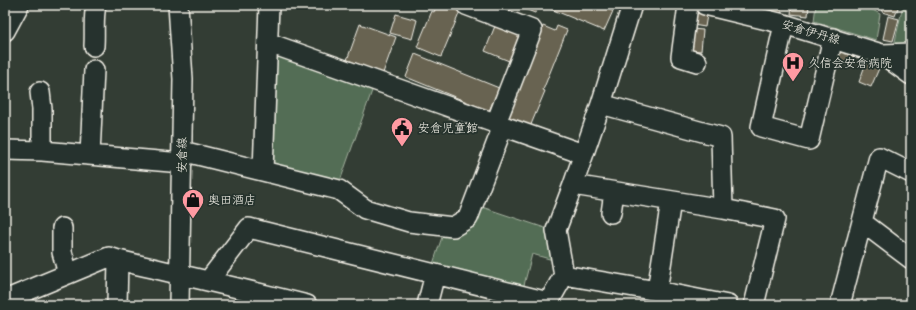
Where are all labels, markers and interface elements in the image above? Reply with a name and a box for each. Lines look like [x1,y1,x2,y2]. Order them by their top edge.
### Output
street label: 安倉伊丹線 [780,17,842,47]
hospital icon: 久信会安倉病院 [780,50,806,83]
place label: 久信会安倉病院 [808,56,892,70]
public building icon: 安倉児童館 [389,115,415,148]
place label: 安倉児童館 [418,121,478,135]
street label: 安倉線 [175,137,189,173]
shop icon: 奥田酒店 [180,187,206,220]
place label: 奥田酒店 [208,193,256,207]

